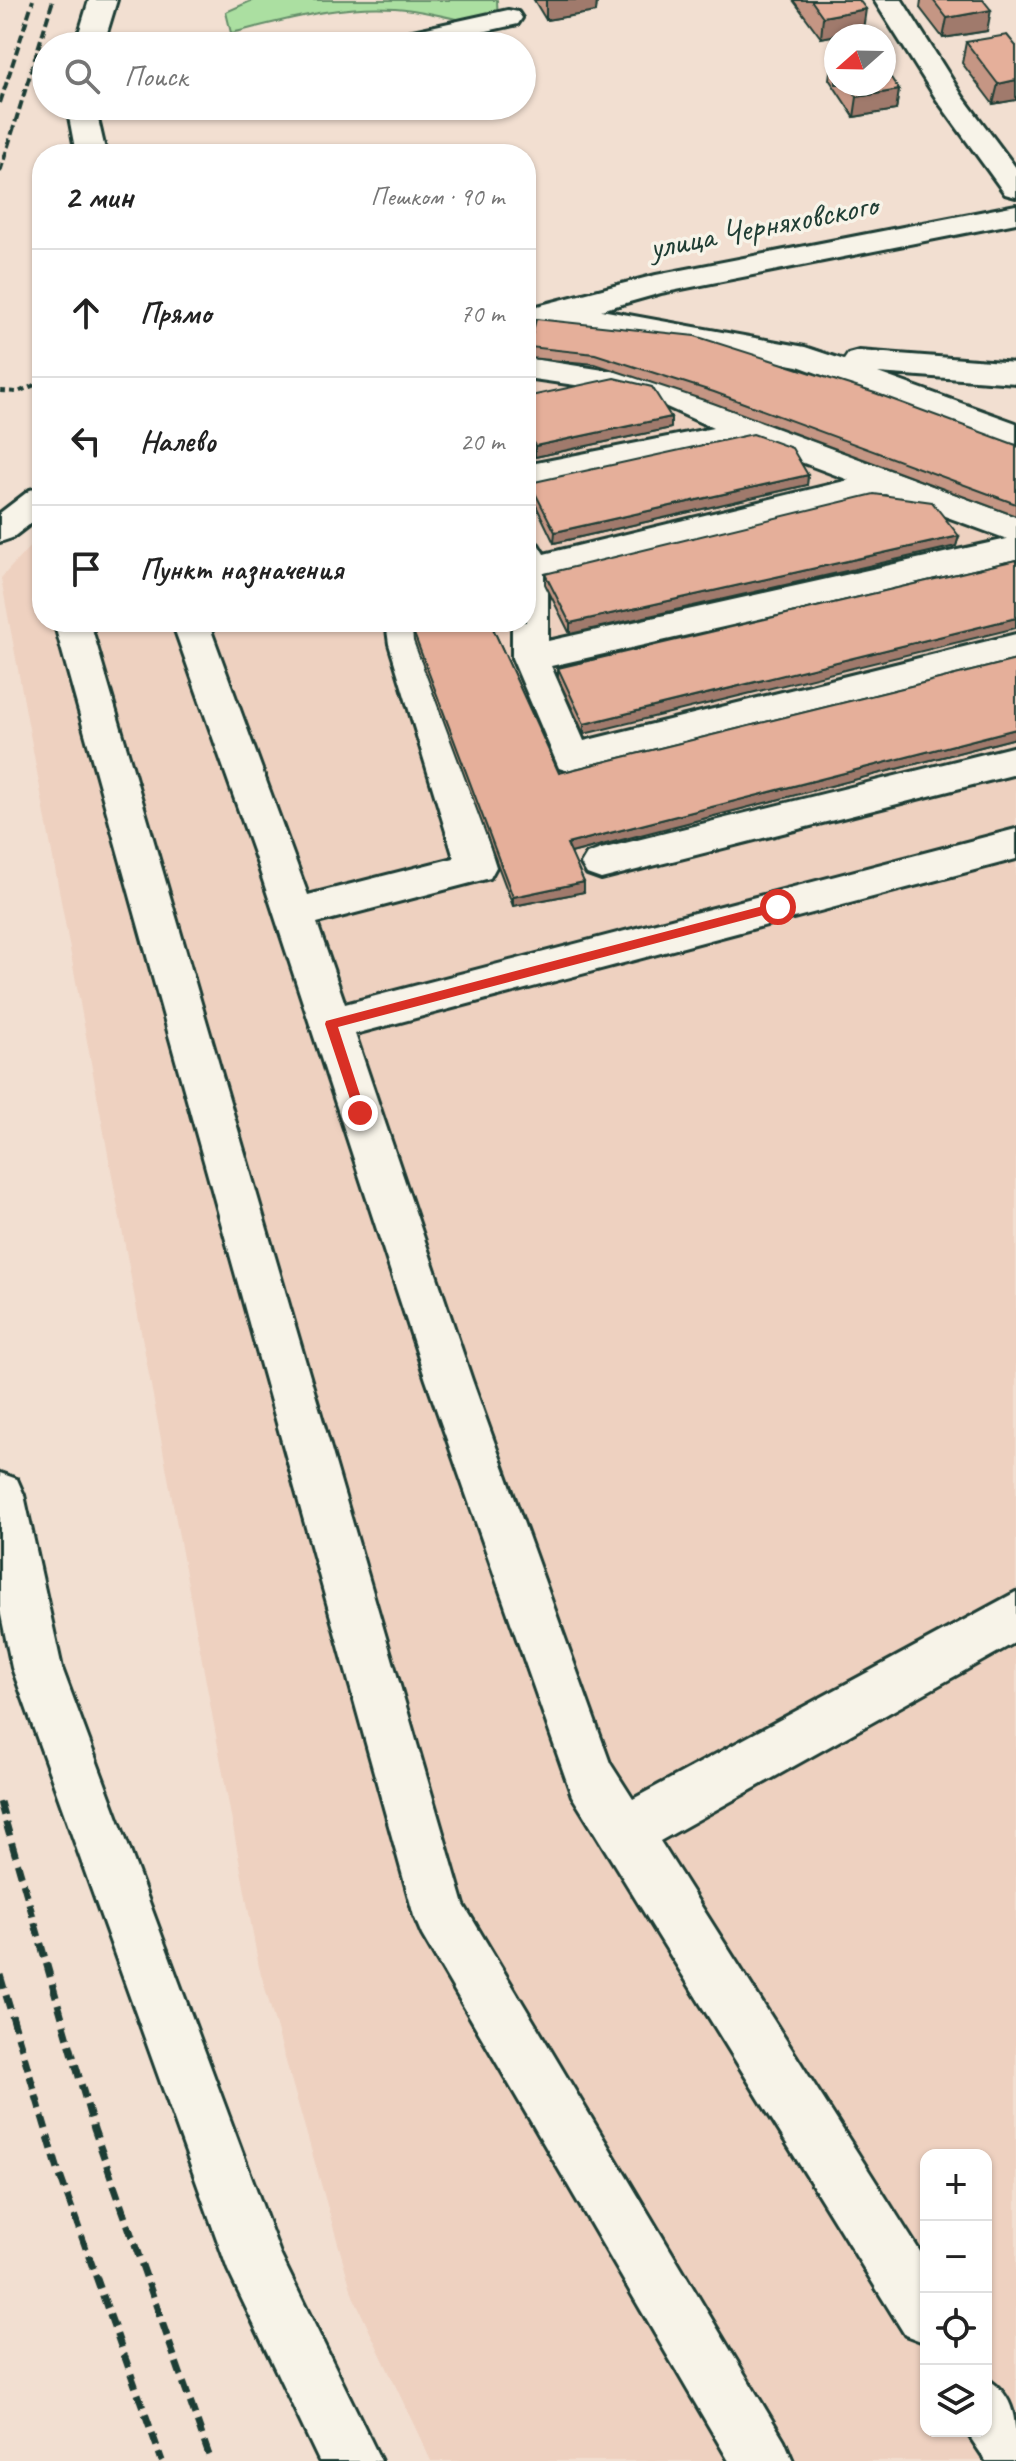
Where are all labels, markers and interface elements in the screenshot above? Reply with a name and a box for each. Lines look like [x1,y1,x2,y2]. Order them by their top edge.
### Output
north arrow [824,24,896,96]
search box [32,32,536,120]
icon: search [60,54,104,98]
text: Поиск [124,57,187,95]
text: 2 мин [64,175,133,218]
text: Пешком · 90 m [371,180,504,213]
street label: улица Черняховского [644,182,885,269]
icon: ahead [64,291,108,335]
text: Прямо [140,294,211,332]
text: 70 m [460,297,504,330]
icon: left [64,419,108,463]
text: Налево [140,422,216,460]
text: 20 m [460,425,504,458]
icon: arrive [64,547,108,591]
text: Пункт назначения [140,550,343,588]
route start [760,889,796,925]
route end [342,1095,378,1131]
map controls [920,2149,992,2437]
button: + [920,2149,992,2221]
button: − [920,2221,992,2293]
button: locate [920,2293,992,2365]
button: layers [920,2365,992,2437]

